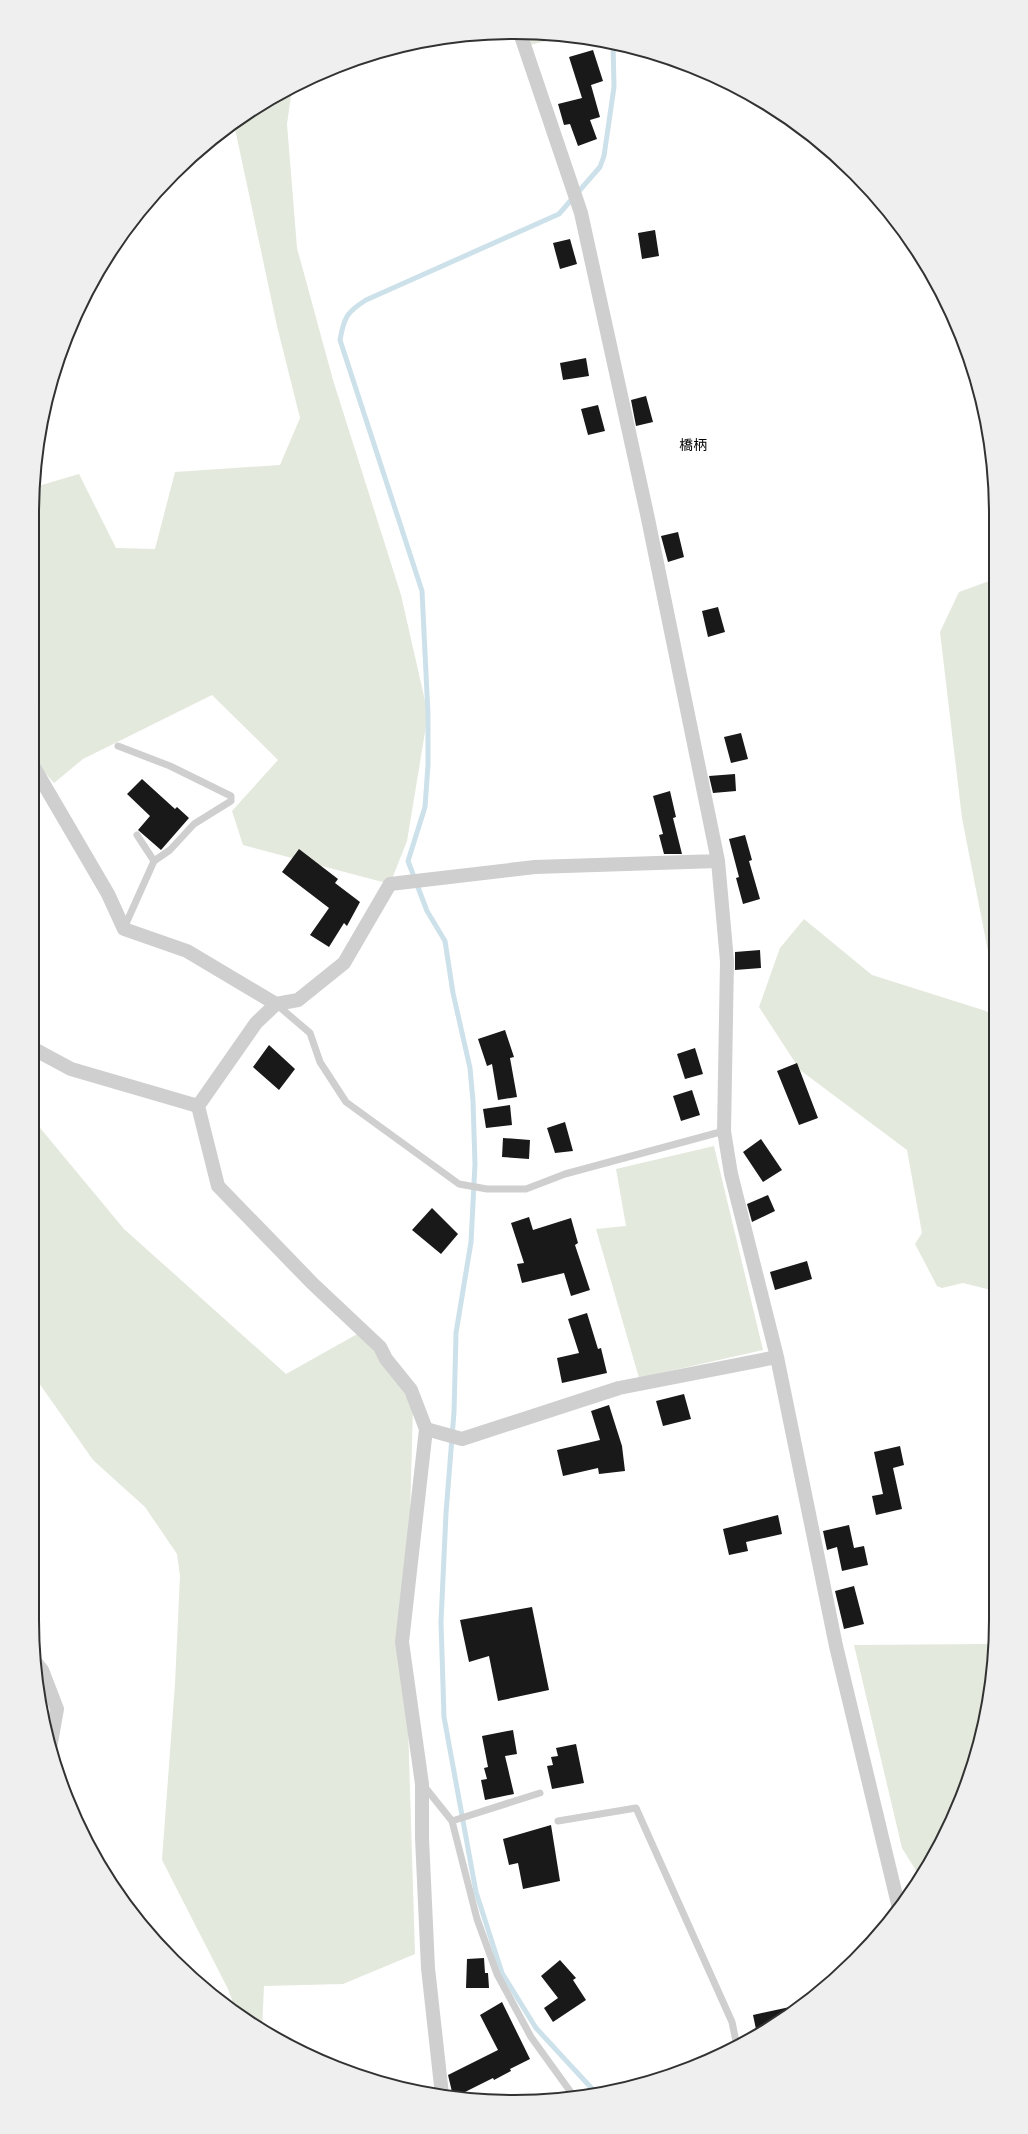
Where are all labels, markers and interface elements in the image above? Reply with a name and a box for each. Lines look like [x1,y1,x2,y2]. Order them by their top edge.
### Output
district label: 橋柄 [679,436,707,454]

